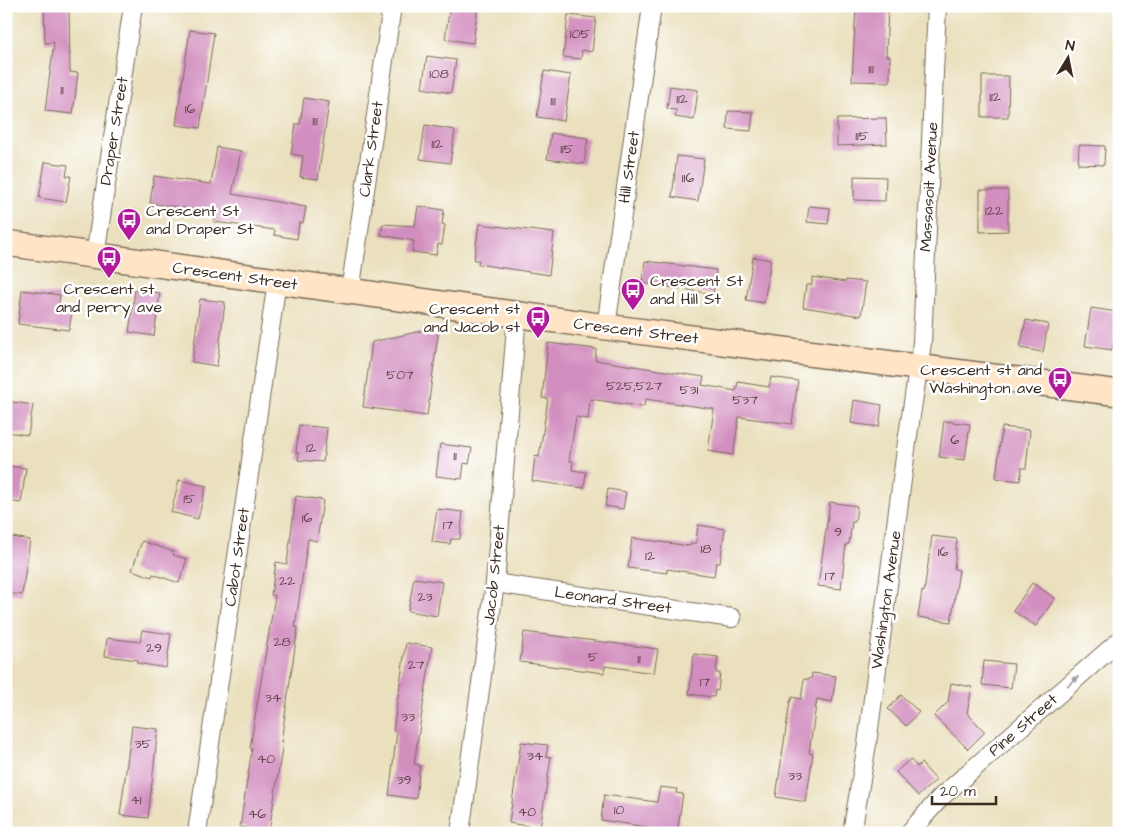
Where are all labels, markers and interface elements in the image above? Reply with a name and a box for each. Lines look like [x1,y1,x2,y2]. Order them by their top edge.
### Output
house number: 105 [570,24,590,44]
north arrow [1042,32,1092,82]
text: N [1064,36,1076,57]
house number: 111 [868,59,874,79]
house number: 108 [429,64,449,84]
street label: Draper Street [95,75,134,187]
house number: 11 [60,80,64,100]
house number: 112 [989,87,1001,107]
house number: 112 [676,89,688,109]
house number: 111 [550,91,556,111]
house number: 16 [185,99,196,119]
street label: Clark Street [353,99,389,198]
house number: 111 [312,111,318,131]
street label: Massasoit Avenue [915,121,943,252]
house number: 115 [855,126,869,146]
street label: Hill Street [613,129,645,205]
house number: 112 [431,134,443,154]
house number: 115 [560,139,574,159]
house number: 116 [682,168,694,188]
place label: Crescent St and Draper St [146,200,254,240]
house number: 122 [985,201,1003,221]
bus stop icon: Crescent St and Draper St [116,207,142,241]
bus stop icon: Crescent st and perry ave [96,245,122,279]
street label: Crescent Street [171,256,299,296]
place label: Crescent St and Hill St [650,270,744,310]
bus stop icon: Crescent St and Hill St [620,277,646,311]
place label: Crescent st and perry ave [56,278,162,319]
place label: Crescent st and Jacob st [424,298,521,338]
bus stop icon: Crescent st and Jacob st [525,305,551,339]
street label: Crescent Street [572,312,700,350]
place label: Crescent st and Washington ave [920,359,1042,400]
house number: 507 [386,365,414,385]
bus stop icon: Crescent st and Washington ave [1047,366,1073,400]
house number: 525;527 [606,376,662,396]
house number: 531 [680,380,699,400]
house number: 537 [732,390,758,410]
house number: 6 [951,430,960,450]
house number: 12 [306,438,316,458]
house number: 11 [453,446,457,466]
house number: 15 [183,489,195,509]
street label: Cabot Street [219,506,255,608]
house number: 16 [302,508,313,528]
house number: 17 [443,515,454,535]
house number: 9 [834,522,842,542]
street label: Jacob Street [478,523,510,626]
street label: Washington Avenue [865,529,908,671]
house number: 18 [701,539,711,559]
house number: 16 [938,542,949,562]
house number: 12 [645,546,655,566]
house number: 17 [825,566,836,586]
house number: 22 [279,571,295,591]
street label: Leonard Street [553,581,673,619]
house number: 23 [417,587,433,607]
house number: 28 [273,632,291,652]
house number: 29 [146,638,162,658]
house number: 5 [588,647,598,667]
house number: 11 [637,649,641,669]
house number: 27 [408,655,425,675]
house number: 17 [700,672,711,692]
one-way arrow [1067,676,1080,687]
house number: 34 [265,688,282,708]
street label: Pine Street [984,688,1063,761]
house number: 33 [401,707,415,727]
house number: 35 [134,734,152,754]
house number: 34 [527,746,544,766]
house number: 40 [257,749,275,769]
house number: 33 [788,766,802,786]
house number: 39 [396,770,412,790]
scale bar [932,774,996,806]
text: 20 m [940,781,976,802]
house number: 41 [130,790,142,810]
house number: 10 [614,800,624,820]
house number: 40 [518,802,536,822]
house number: 46 [248,804,266,824]

